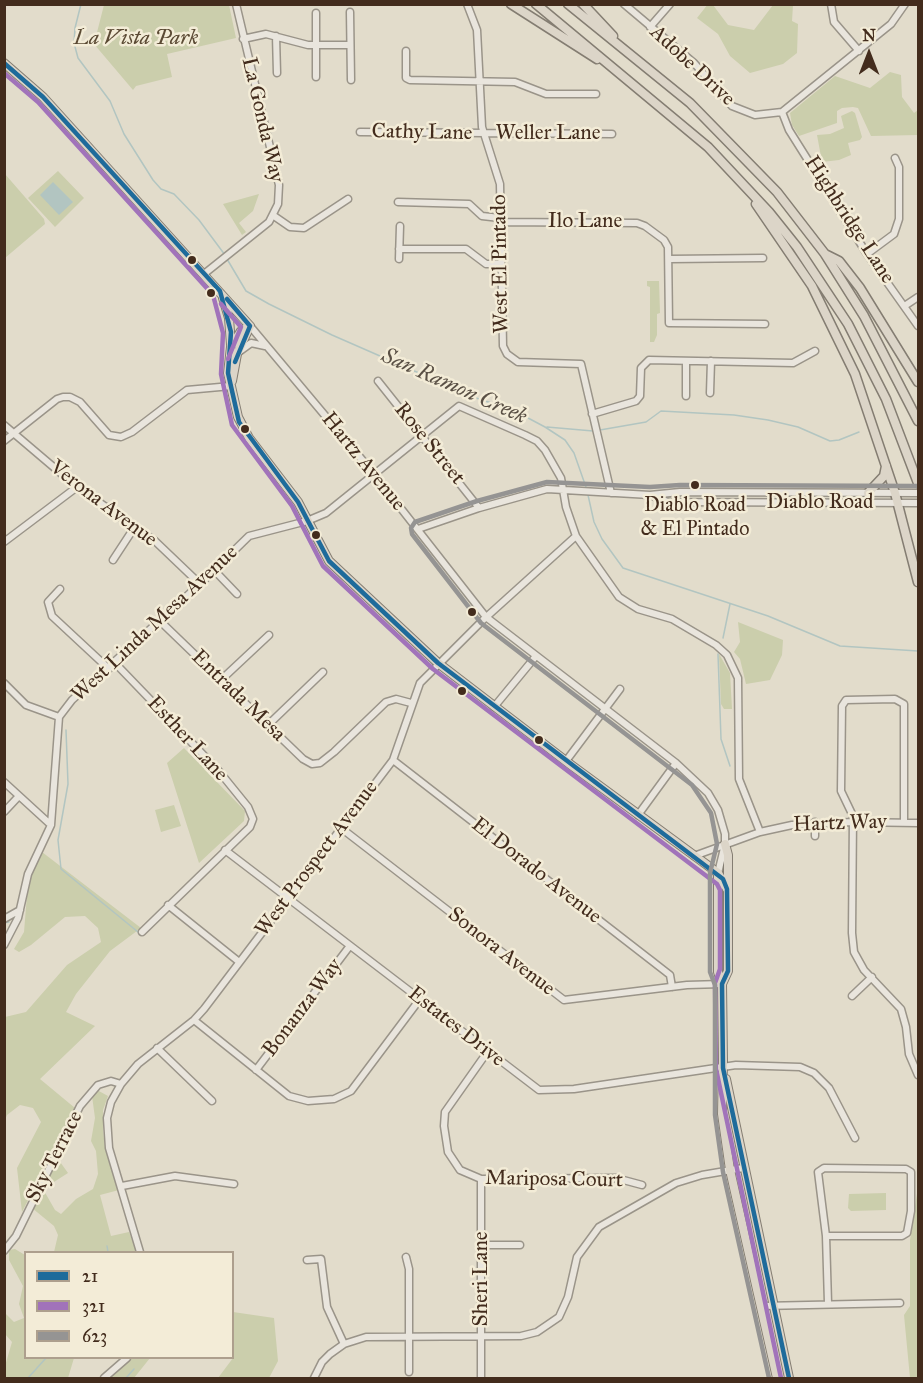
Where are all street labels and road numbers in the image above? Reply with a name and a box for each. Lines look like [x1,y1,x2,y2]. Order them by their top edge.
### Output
street label: Adobe Drive [644,20,740,112]
street label: La Gonda Way [235,55,289,185]
street label: Cathy Lane [371,120,473,146]
street label: Weller Lane [496,121,600,147]
street label: Highbridge Lane [798,151,900,289]
street label: West El Pintado [487,194,515,334]
street label: Ilo Lane [548,209,622,235]
street label: Rose Street [388,398,470,490]
street label: Hartz Avenue [316,408,410,516]
street label: Verona Avenue [44,455,162,553]
street label: Diablo Road [767,490,873,516]
street label: West Linda Mesa Avenue [67,540,243,708]
street label: Entrada Mesa [186,645,290,747]
street label: Esther Lane [141,691,233,787]
street label: West Prospect Avenue [250,776,384,942]
street label: Hartz Way [793,810,887,838]
street label: El Dorado Avenue [466,812,606,930]
street label: Sonora Avenue [442,902,560,1002]
street label: Bonanza Way [258,954,348,1062]
street label: Estates Drive [403,981,509,1073]
street label: Sky Terrace [21,1107,89,1207]
street label: Mariposa Court [485,1166,623,1194]
street label: Sheri Lane [469,1231,495,1327]

